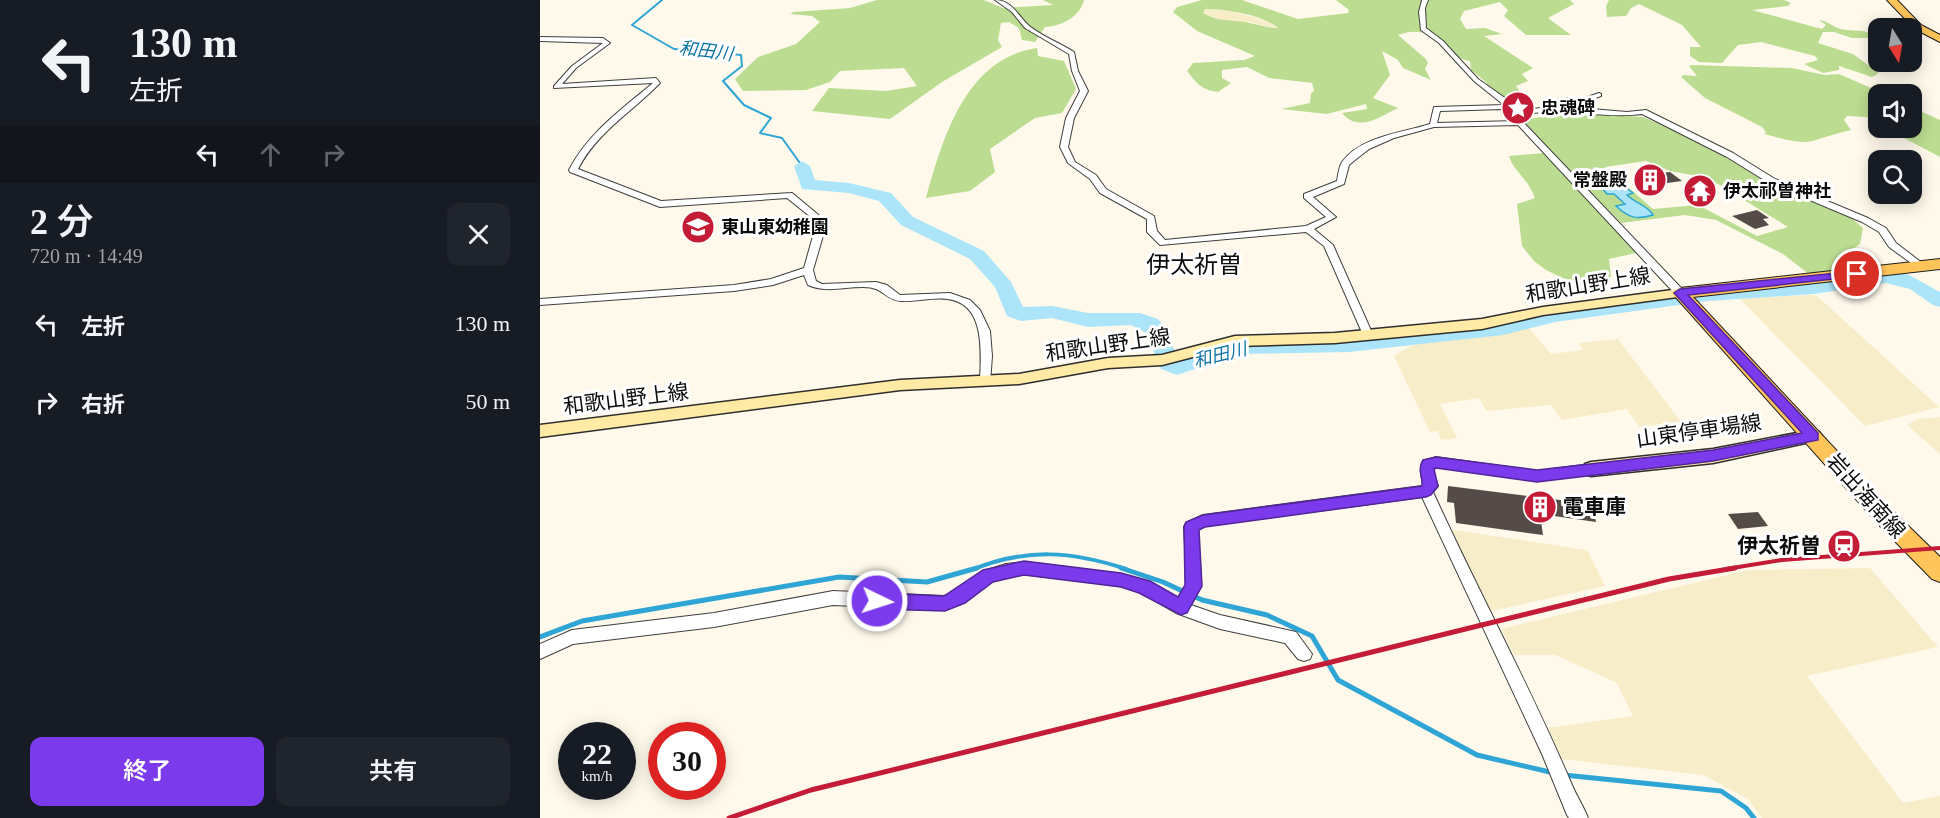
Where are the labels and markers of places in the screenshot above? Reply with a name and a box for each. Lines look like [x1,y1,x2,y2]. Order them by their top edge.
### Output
place icon: 忠魂碑 [1500,90,1536,126]
place label: 忠魂碑 [1541,98,1595,118]
building icon: 常盤殿 [1632,162,1668,198]
place label: 常盤殿 [1573,170,1627,190]
temple icon: 伊太祁曽神社 [1682,173,1718,209]
place label: 伊太祁曽神社 [1723,181,1831,201]
school or university icon: 東山東幼稚園 [680,209,716,245]
place label: 東山東幼稚園 [721,217,829,237]
pin [1831,248,1882,299]
building icon: 電車庫 [1522,489,1558,525]
place label: 電車庫 [1563,495,1626,519]
station icon: 伊太祈曽 [1826,528,1862,564]
place label: 伊太祈曽 [1737,534,1821,558]

